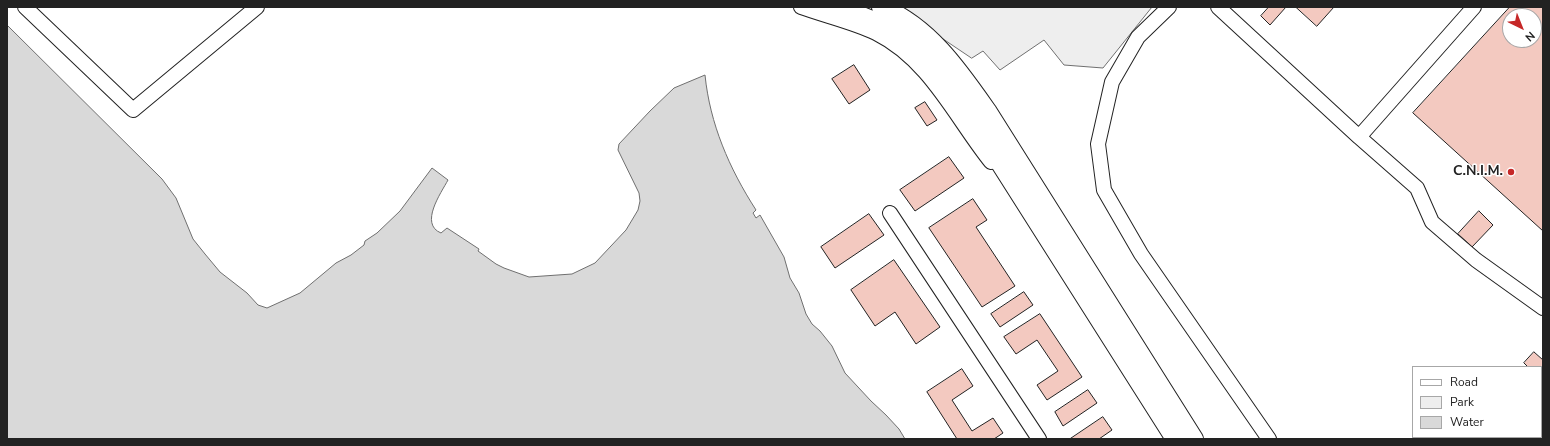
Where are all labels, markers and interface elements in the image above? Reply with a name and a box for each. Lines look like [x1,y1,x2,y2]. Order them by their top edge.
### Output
north arrow [1502,8,1542,48]
text: N [1522,28,1538,45]
place label: C.N.I.M. [1453,164,1503,180]
marker: C.N.I.M. [1506,167,1516,177]
legend [1412,366,1542,438]
text: Road [1450,374,1478,390]
text: Park [1450,394,1474,410]
text: Water [1450,414,1484,430]

